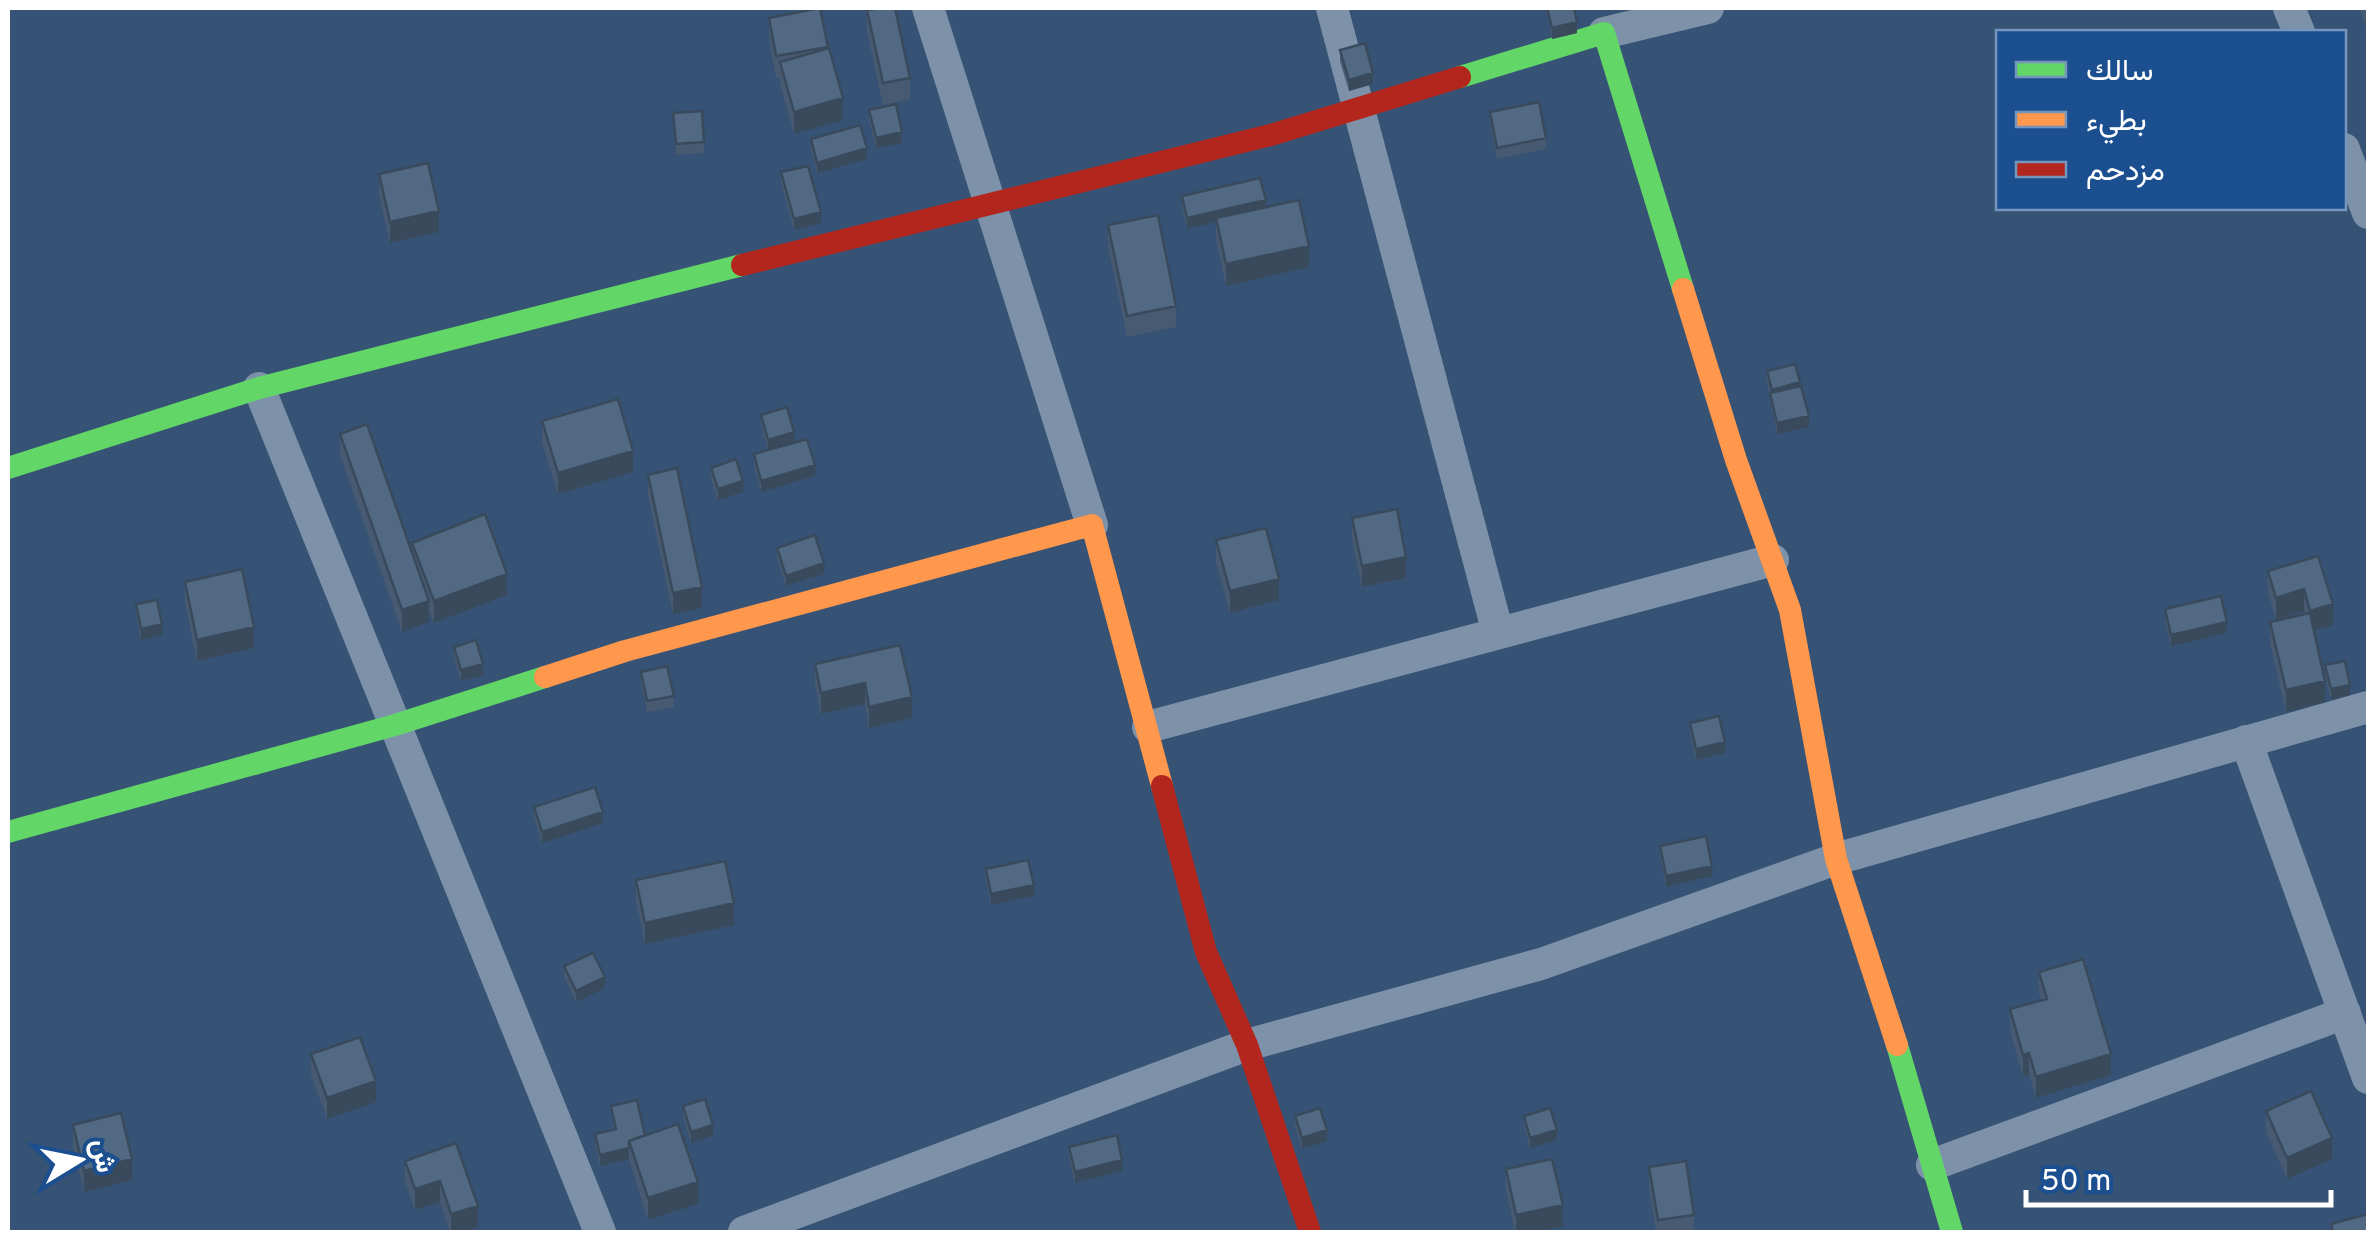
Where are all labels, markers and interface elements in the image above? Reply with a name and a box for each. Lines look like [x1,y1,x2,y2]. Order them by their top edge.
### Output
legend [1996,30,2346,210]
text: سالك [2086,54,2153,91]
text: بطيء [2086,104,2147,144]
text: مزدحم [2086,154,2165,191]
north arrow [30,1110,130,1210]
text: ش [81,1136,122,1176]
scale bar [2026,1145,2331,1207]
text: 50 m [2041,1164,2111,1201]

